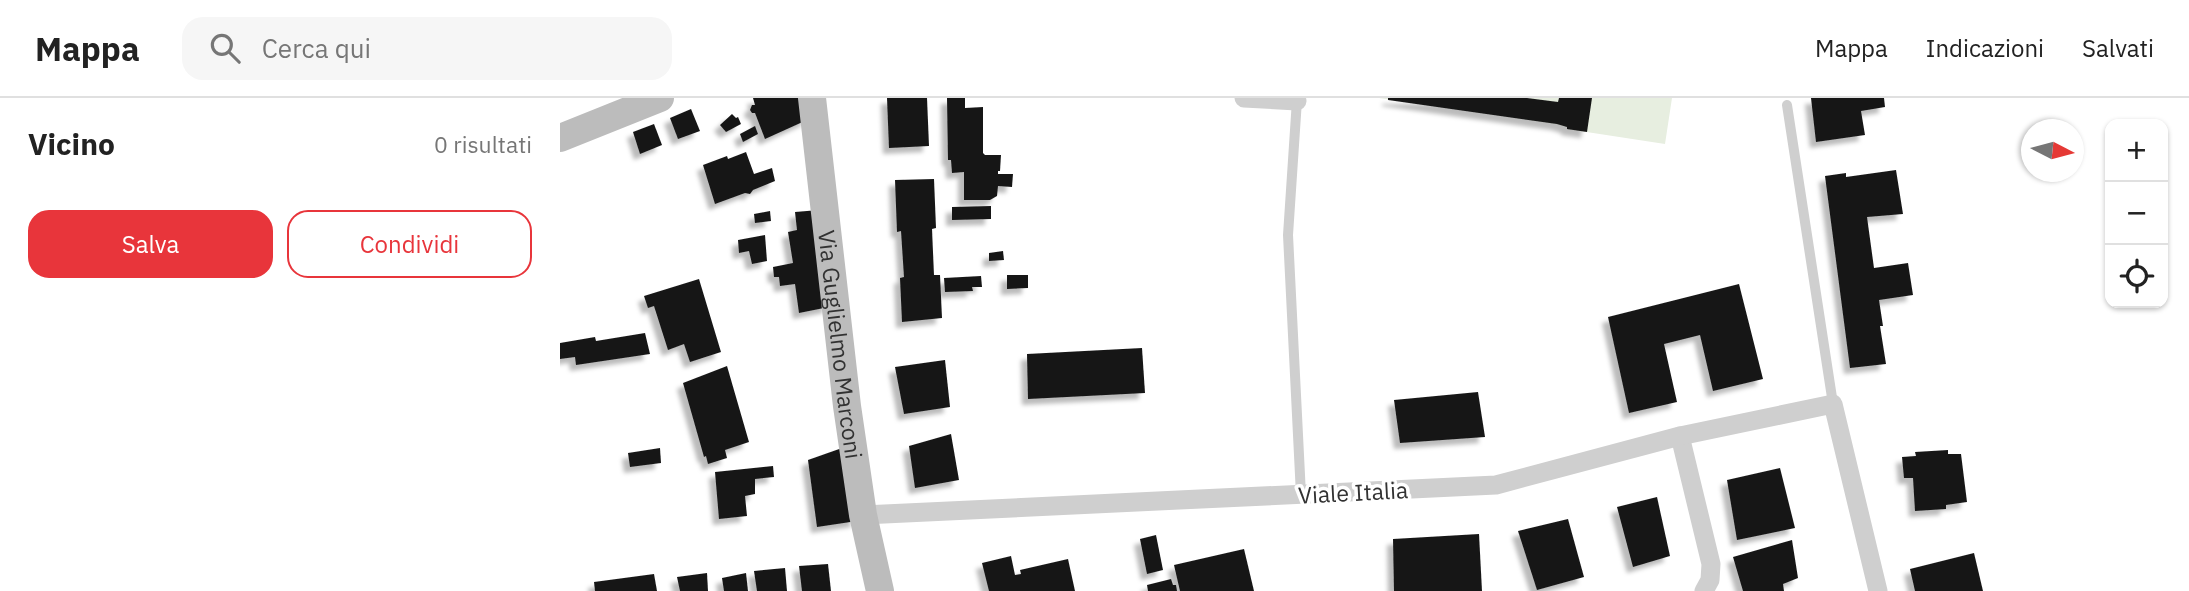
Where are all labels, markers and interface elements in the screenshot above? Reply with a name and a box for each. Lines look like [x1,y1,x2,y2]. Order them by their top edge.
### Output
search box [182,17,672,80]
text: Mappa [35,27,140,70]
icon: search [206,29,244,67]
text: Cerca qui [262,31,371,65]
text: Mappa [1815,32,1888,64]
text: Indicazioni [1926,32,2044,64]
text: Salvati [2082,32,2154,64]
north arrow [2021,119,2084,182]
map controls [2105,119,2168,308]
button: + [2105,119,2168,182]
text: Vicino [28,124,115,163]
text: 0 risultati [434,129,532,159]
button: − [2105,182,2168,245]
button: Salva [28,210,273,278]
button: Condividi [287,210,532,278]
street label: Via Guglielmo Marconi [812,228,870,461]
button: locate [2105,245,2168,308]
street label: Viale Italia [1297,474,1409,510]

